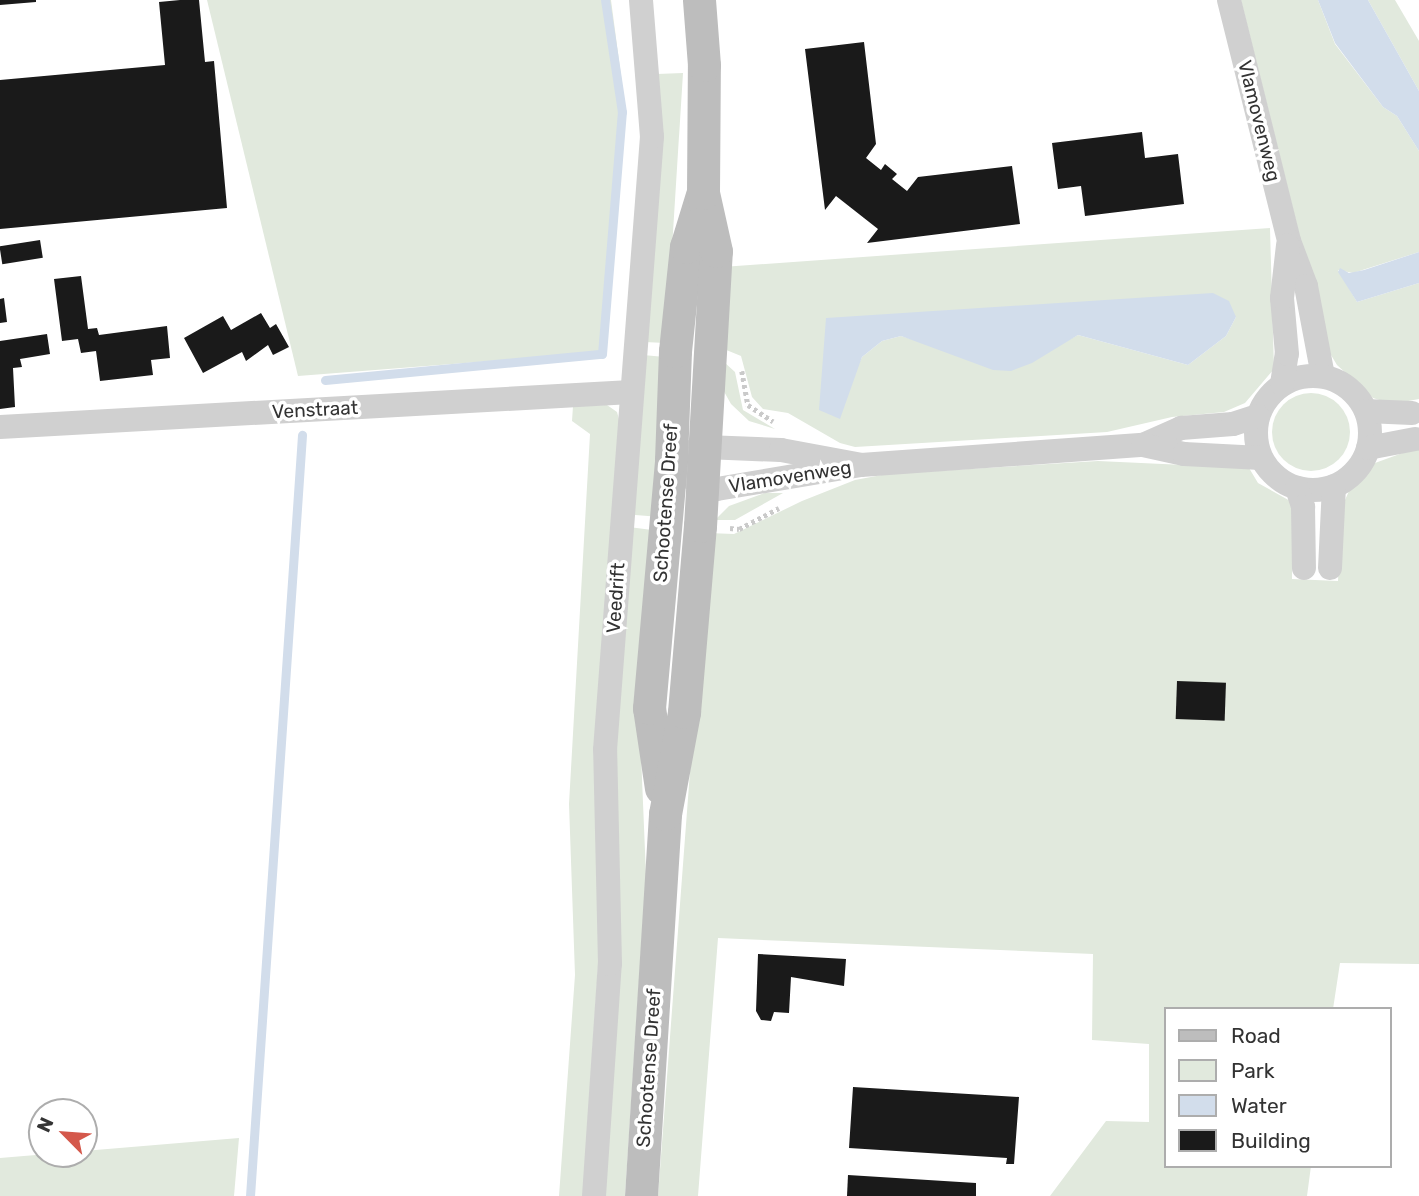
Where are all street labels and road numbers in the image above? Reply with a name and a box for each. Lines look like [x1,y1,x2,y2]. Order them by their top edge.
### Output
street label: Vlamovenweg [1233,58,1285,184]
street label: Venstraat [271,396,359,424]
street label: Schootense Dreef [649,423,683,583]
street label: Vlamovenweg [727,456,853,498]
street label: Veedrift [602,562,630,634]
street label: Schootense Dreef [632,988,666,1148]

